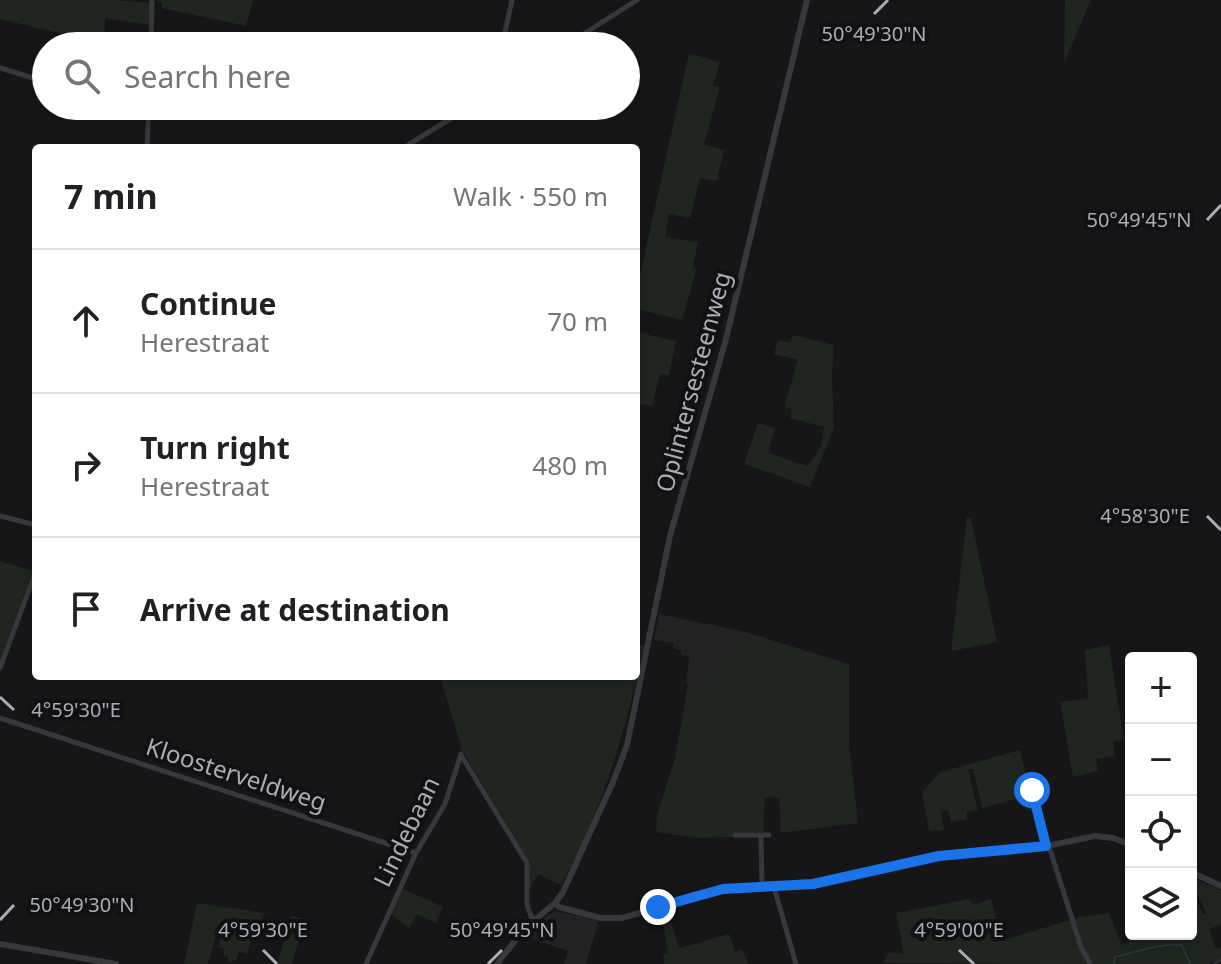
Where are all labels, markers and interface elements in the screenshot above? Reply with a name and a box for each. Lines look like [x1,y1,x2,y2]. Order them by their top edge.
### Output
text: 50°49'30"N [821,20,927,47]
search box [32,32,640,120]
icon: search [60,54,104,98]
text: Search here [124,56,291,97]
text: 7 min [64,173,158,219]
text: Walk · 550 m [453,178,608,214]
text: 50°49'45"N [1086,206,1192,233]
street label: Oplintersesteenweg [647,268,738,496]
text: Continue [140,283,276,324]
icon: ahead [64,299,108,343]
text: 70 m [547,303,608,339]
text: Herestraat [140,324,269,360]
text: Turn right [140,427,290,468]
icon: right [64,443,108,487]
text: 480 m [532,447,608,483]
text: Herestraat [140,468,269,504]
text: 4°58'30"E [1100,502,1190,529]
icon: arrive [64,587,108,631]
text: Arrive at destination [140,589,450,630]
map controls [1125,652,1197,940]
button: + [1125,652,1197,724]
text: 4°59'30"E [31,696,121,723]
button: − [1125,724,1197,796]
street label: Kloosterveldweg [142,729,331,818]
street label: Lindebaan [365,771,446,892]
route start [1014,772,1050,808]
button: locate [1125,796,1197,868]
button: layers [1125,868,1197,940]
route end [640,889,676,925]
text: 50°49'30"N [29,891,135,918]
text: 4°59'30"E [218,916,308,943]
text: 50°49'45"N [449,916,555,943]
text: 4°59'00"E [914,916,1004,943]

